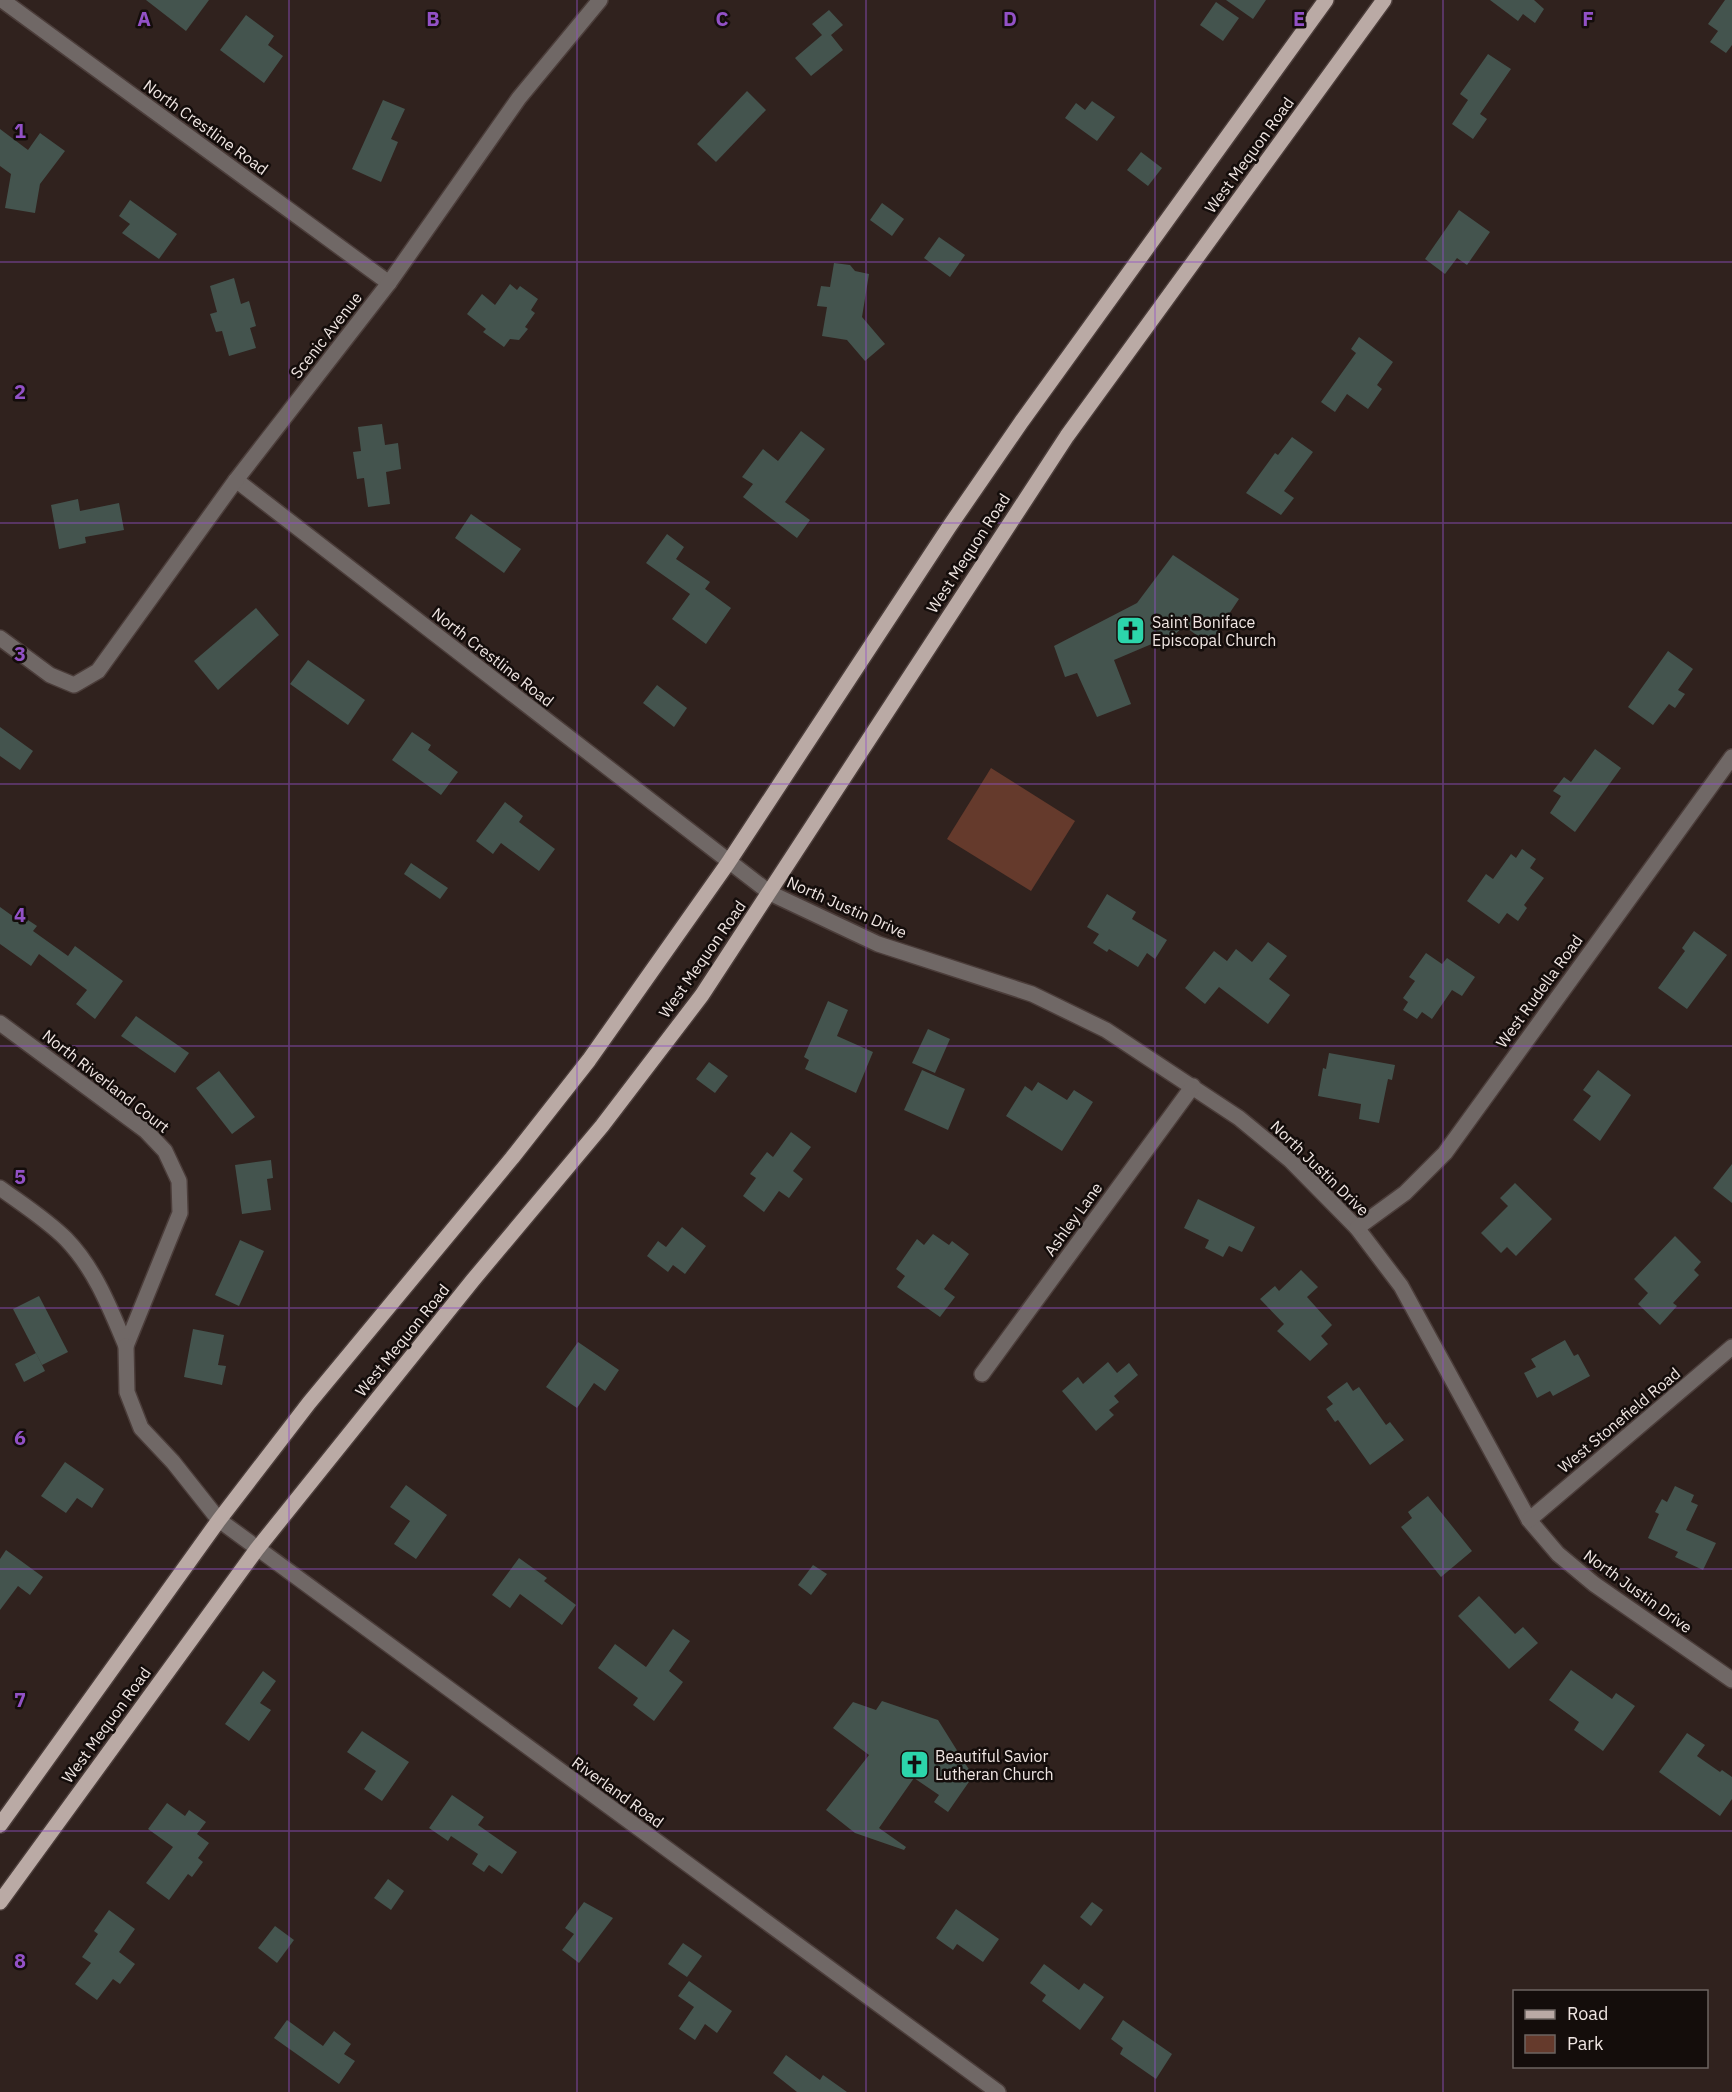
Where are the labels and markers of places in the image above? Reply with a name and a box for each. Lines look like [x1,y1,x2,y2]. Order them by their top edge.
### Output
place label: Saint Boniface Episcopal Church [1152,612,1276,650]
church icon: Saint Boniface Episcopal Church [1115,615,1147,647]
place label: Beautiful Savior Lutheran Church [935,1746,1054,1784]
church icon: Beautiful Savior Lutheran Church [898,1749,930,1781]

